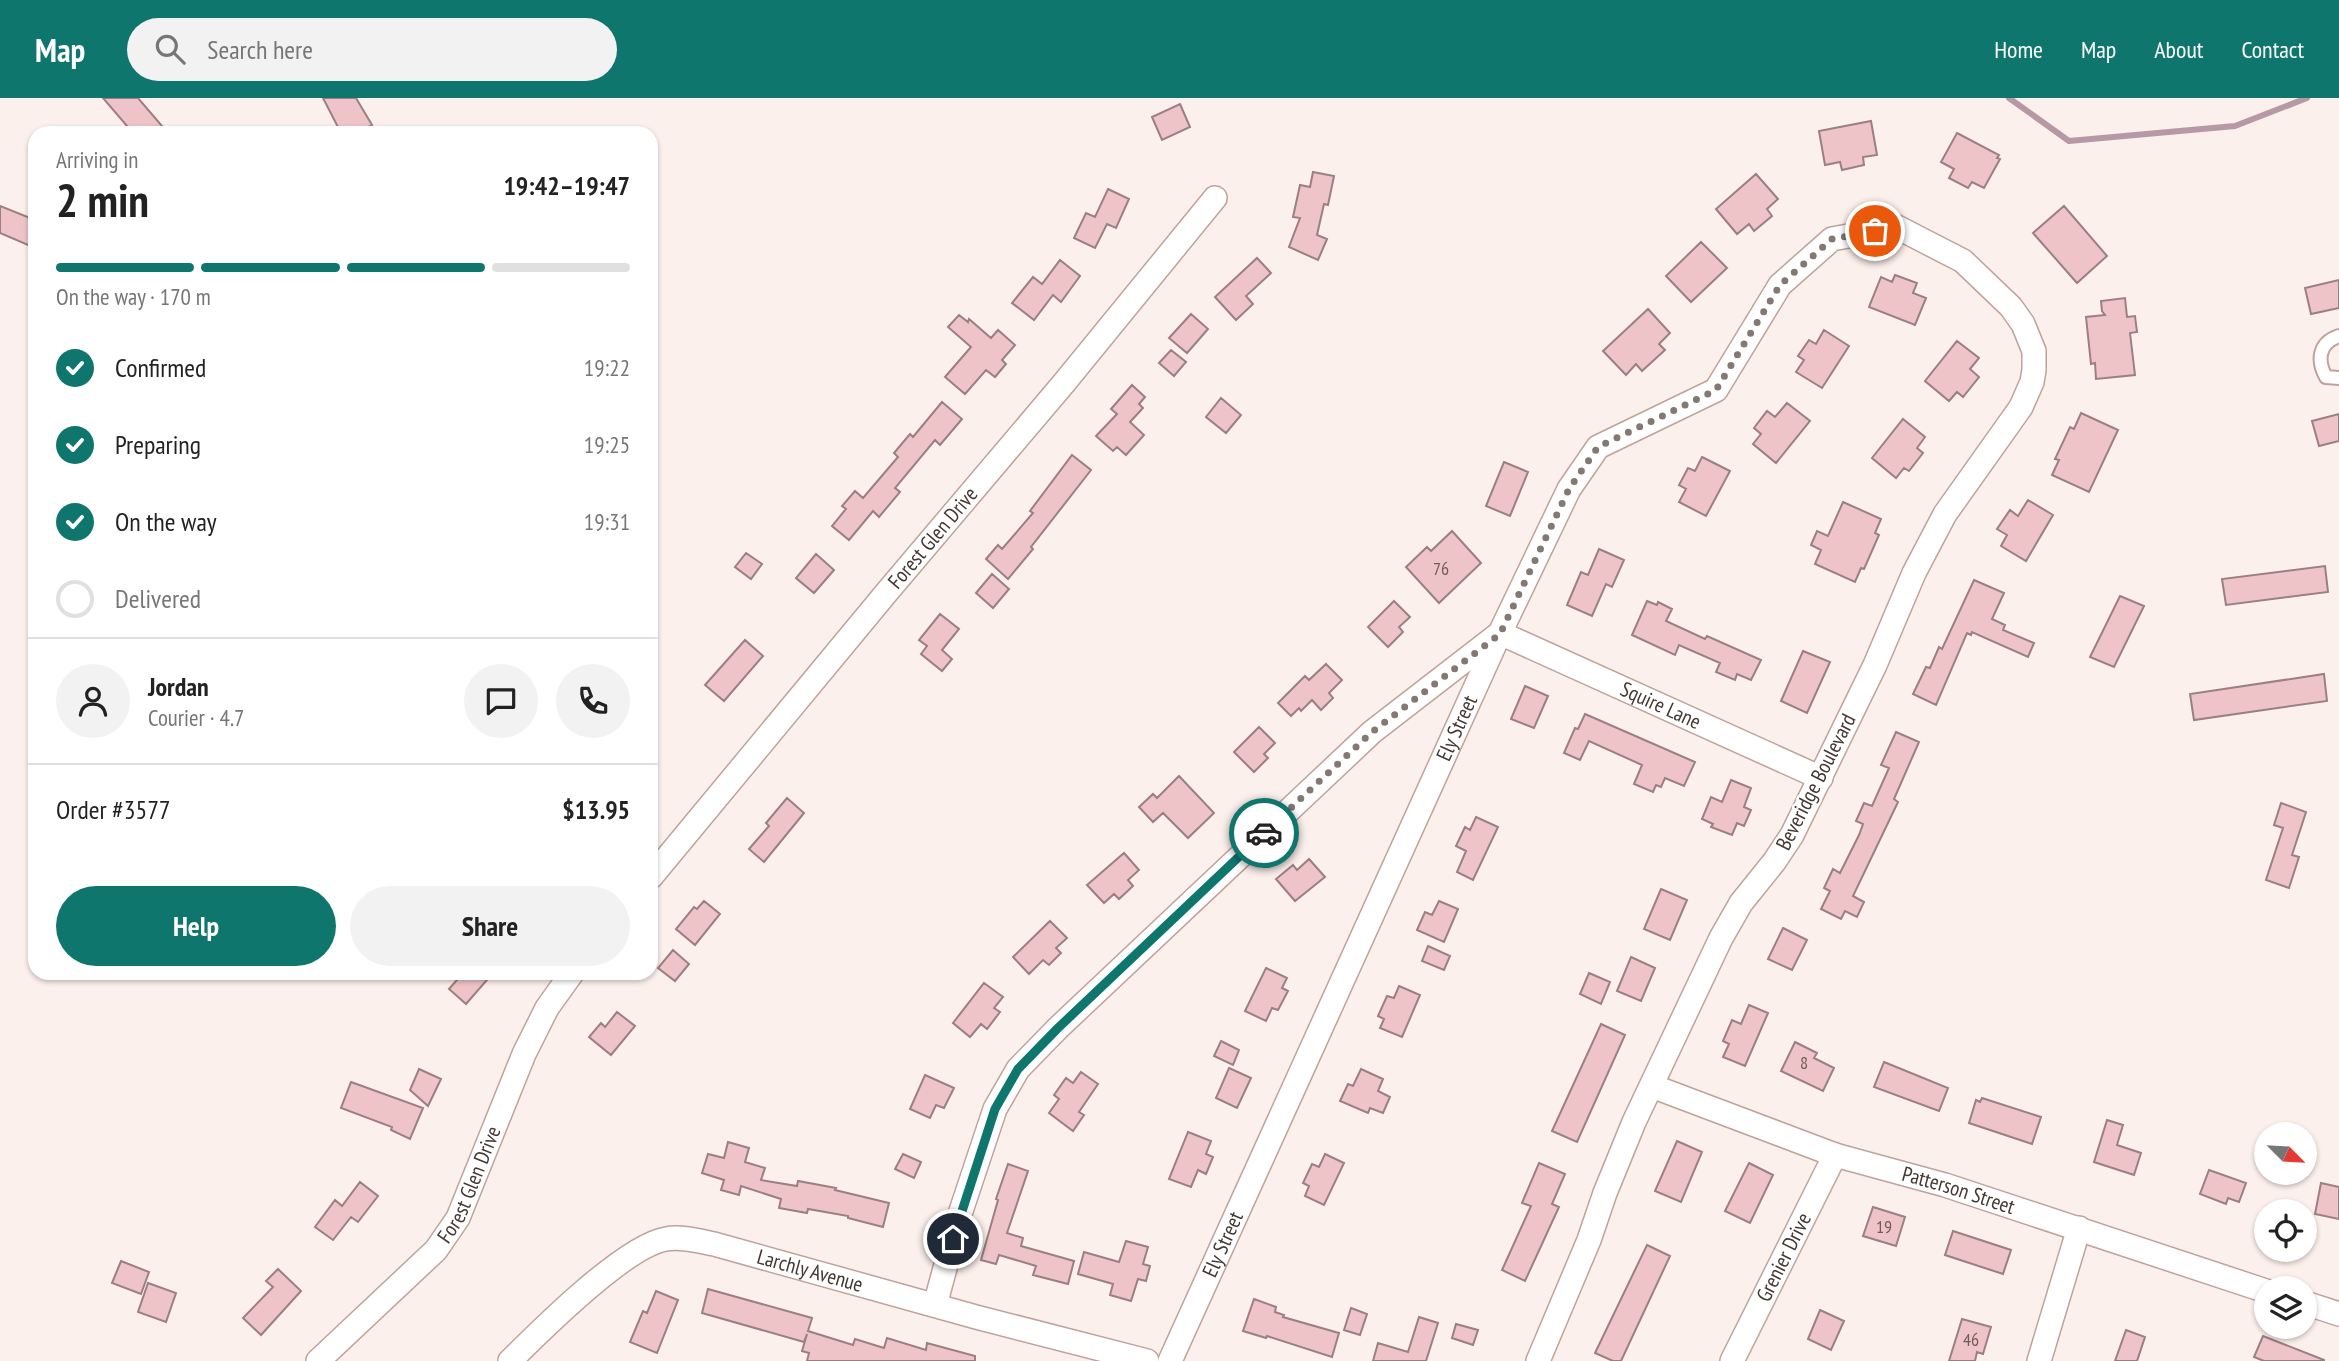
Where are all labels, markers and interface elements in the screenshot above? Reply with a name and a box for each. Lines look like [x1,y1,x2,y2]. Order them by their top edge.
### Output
search box [127,18,617,81]
text: Map [35,28,85,71]
icon: search [151,30,189,68]
text: Search here [207,33,313,66]
text: Home [1994,34,2043,65]
text: Map [2081,34,2116,65]
text: About [2154,34,2203,65]
text: Contact [2241,34,2304,65]
text: Arriving in [56,145,138,174]
text: 19:42–19:47 [503,169,630,202]
text: 2 min [56,170,149,230]
pin [1845,201,1905,261]
icon: bag [1856,212,1894,250]
text: On the way · 170 m [56,282,211,311]
icon: check [56,349,94,387]
text: Confirmed [115,351,206,384]
text: 19:22 [584,353,630,382]
icon: check [56,426,94,464]
text: Preparing [115,428,201,461]
text: 19:25 [584,430,630,459]
street label: Forest Glen Drive [882,481,983,594]
icon: check [56,503,94,541]
text: On the way [115,505,217,538]
text: 19:31 [584,507,630,536]
house number: 76 [1433,557,1449,580]
text: Delivered [115,582,201,615]
button: person [56,664,130,738]
button: chat [464,664,538,738]
button: phone [556,664,630,738]
text: Jordan [148,670,209,703]
street label: Squire Lane [1616,675,1705,735]
street label: Ely Street [1430,691,1483,765]
text: Courier · 4.7 [148,703,244,732]
street label: Beveridge Boulevard [1770,709,1861,854]
text: Order #3577 [56,793,171,826]
text: $13.95 [562,793,630,826]
courier [1229,798,1299,868]
icon: car [1245,814,1283,852]
button: Help [56,886,336,966]
button: Share [350,886,630,966]
house number: 8 [1800,1051,1808,1074]
street label: Forest Glen Drive [431,1122,507,1248]
north arrow [2254,1122,2317,1185]
map controls [2254,1122,2317,1339]
street label: Patterson Street [1899,1160,2019,1220]
button: locate [2254,1199,2317,1262]
street label: Ely Street [1196,1207,1249,1281]
street label: Grenier Drive [1750,1208,1817,1306]
pin [923,1209,983,1269]
house number: 19 [1876,1215,1892,1238]
icon: home [934,1220,972,1258]
street label: Larchly Avenue [754,1243,866,1298]
button: layers [2254,1276,2317,1339]
house number: 46 [1963,1328,1979,1351]

